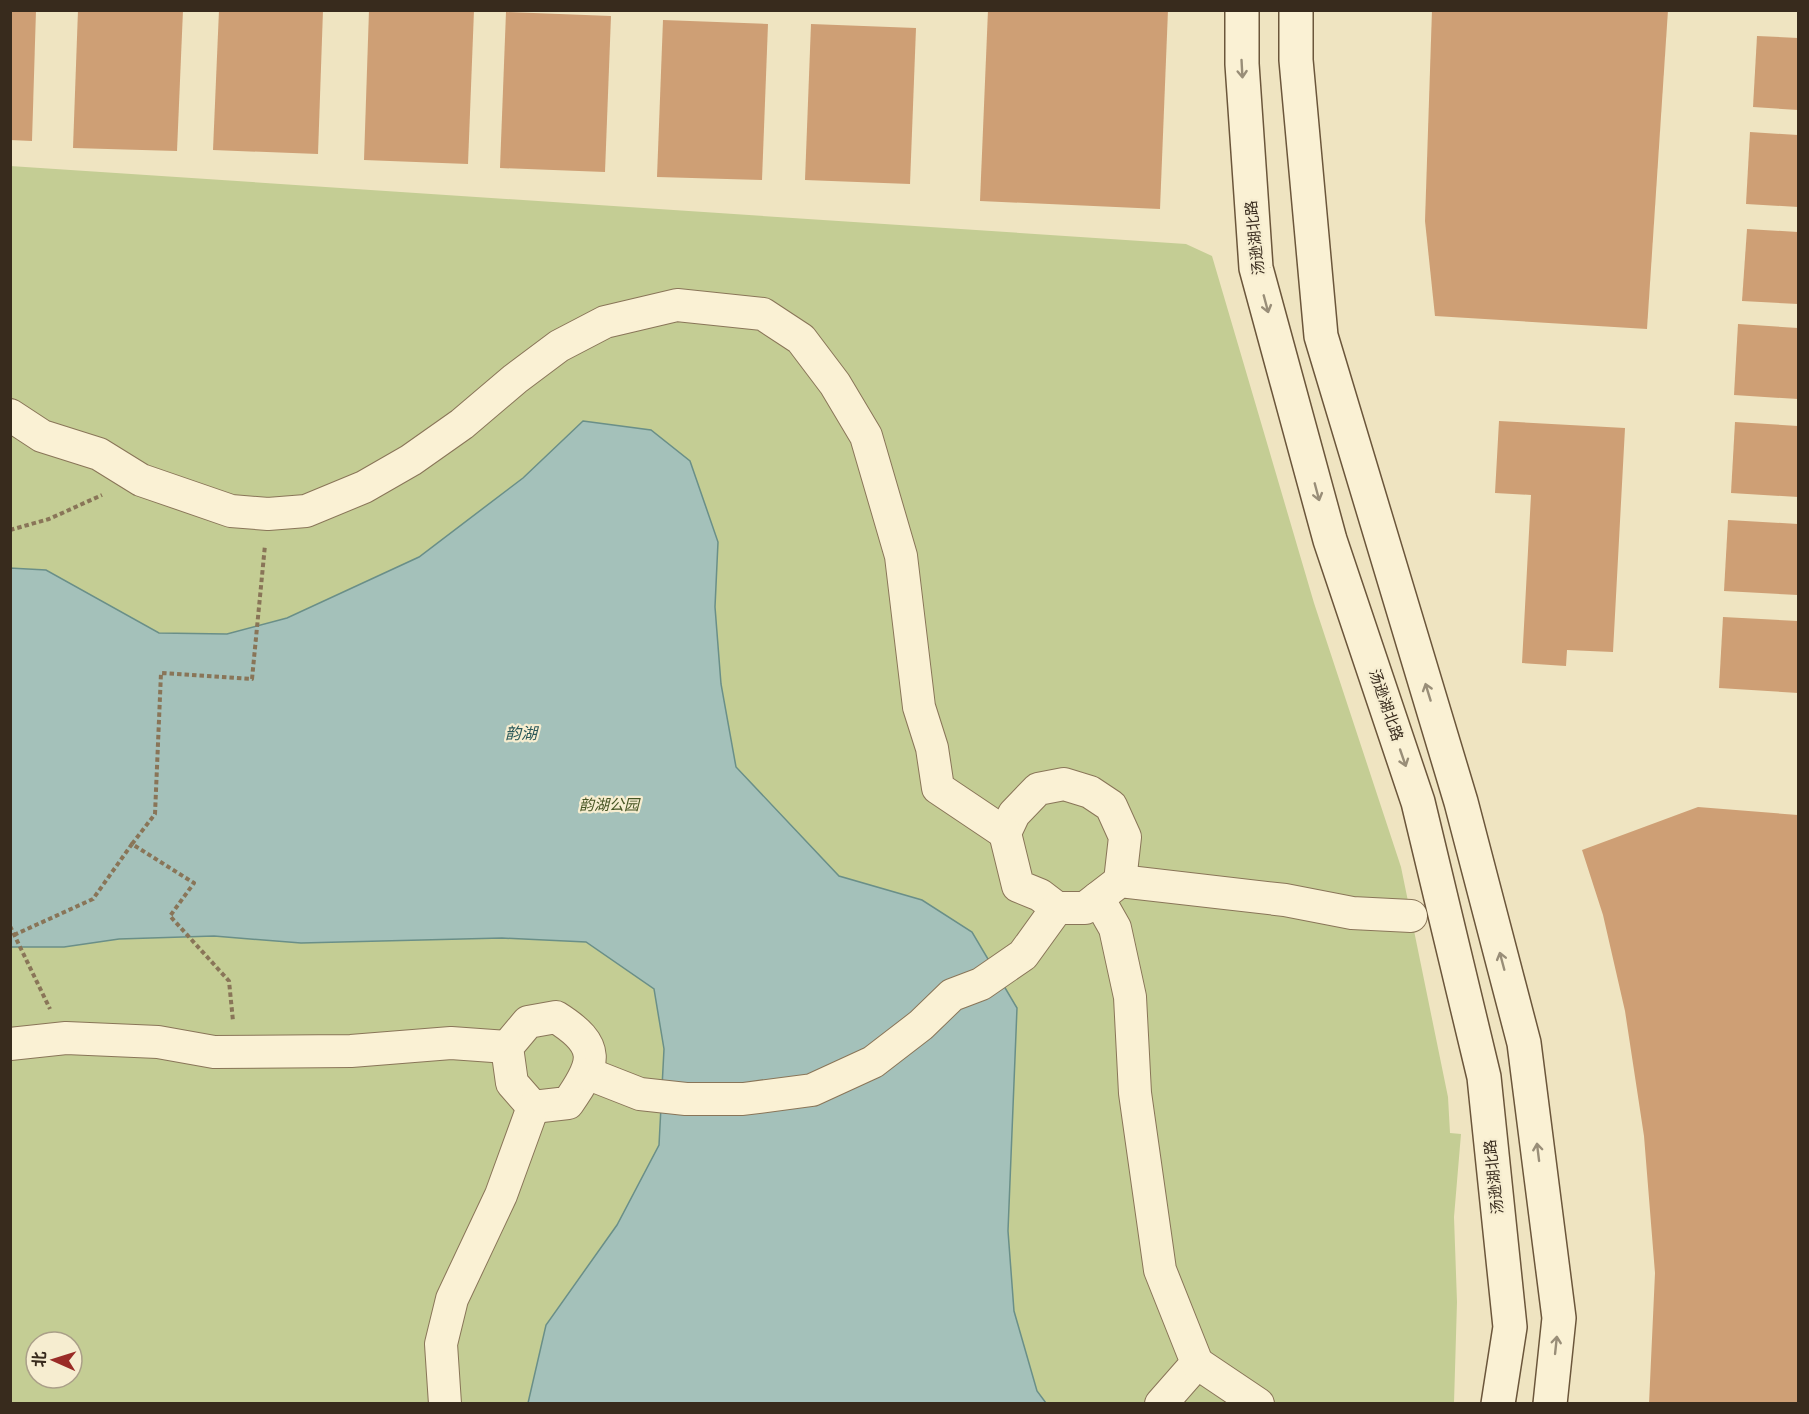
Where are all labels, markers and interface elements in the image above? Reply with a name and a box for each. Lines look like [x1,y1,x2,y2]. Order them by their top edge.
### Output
one-way arrow [1237,58,1248,78]
street label: 汤逊湖北路 [1242,200,1267,276]
one-way arrow [1260,294,1272,313]
one-way arrow [1312,482,1323,501]
street label: 汤逊湖北路 [1366,667,1407,743]
one-way arrow [1422,683,1433,702]
water label: 韵湖 [505,725,540,742]
one-way arrow [1399,748,1410,766]
park label: 韵湖公园 [579,797,641,813]
one-way arrow [1496,951,1508,970]
street label: 汤逊湖北路 [1481,1139,1506,1215]
one-way arrow [1532,1143,1543,1162]
north arrow [24,1330,84,1390]
one-way arrow [1551,1336,1562,1356]
text: 北 [31,1351,48,1368]

